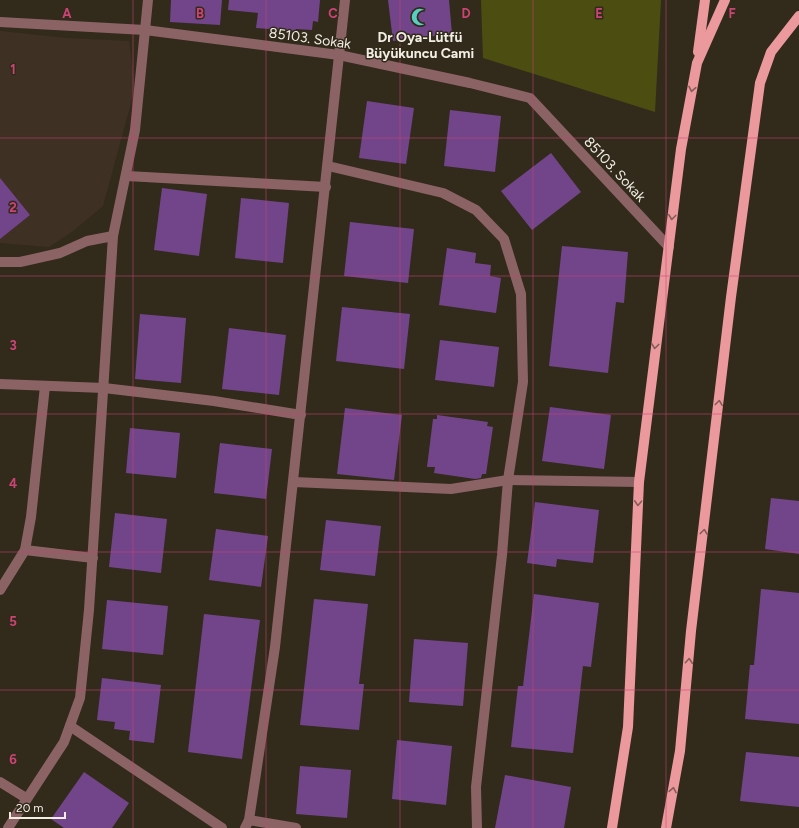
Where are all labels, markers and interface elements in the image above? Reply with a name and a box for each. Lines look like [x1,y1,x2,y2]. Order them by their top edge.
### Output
text: A [62,6,72,21]
text: B [196,6,204,21]
text: C [328,6,338,21]
text: D [461,6,471,21]
text: E [595,6,603,21]
text: F [728,6,736,21]
mosque icon: Dr Oya-Lütfü Büyükuncu Cami [410,7,430,27]
street label: 85103. Sokak [268,24,352,53]
place label: Dr Oya-Lütfü Büyükuncu Cami [366,29,474,62]
text: 1 [10,62,16,77]
one-way arrow [688,86,697,92]
street label: 85103. Sokak [580,133,649,206]
text: 2 [9,200,17,215]
one-way arrow [668,214,677,220]
text: 3 [9,338,17,353]
one-way arrow [651,343,660,349]
one-way arrow [714,400,723,406]
text: 4 [9,476,17,491]
one-way arrow [634,500,643,506]
one-way arrow [699,529,708,535]
text: 5 [9,614,17,629]
one-way arrow [684,658,693,664]
text: 6 [9,752,17,767]
one-way arrow [668,787,677,793]
scale bar [10,794,65,820]
text: 20 m [16,801,44,815]

